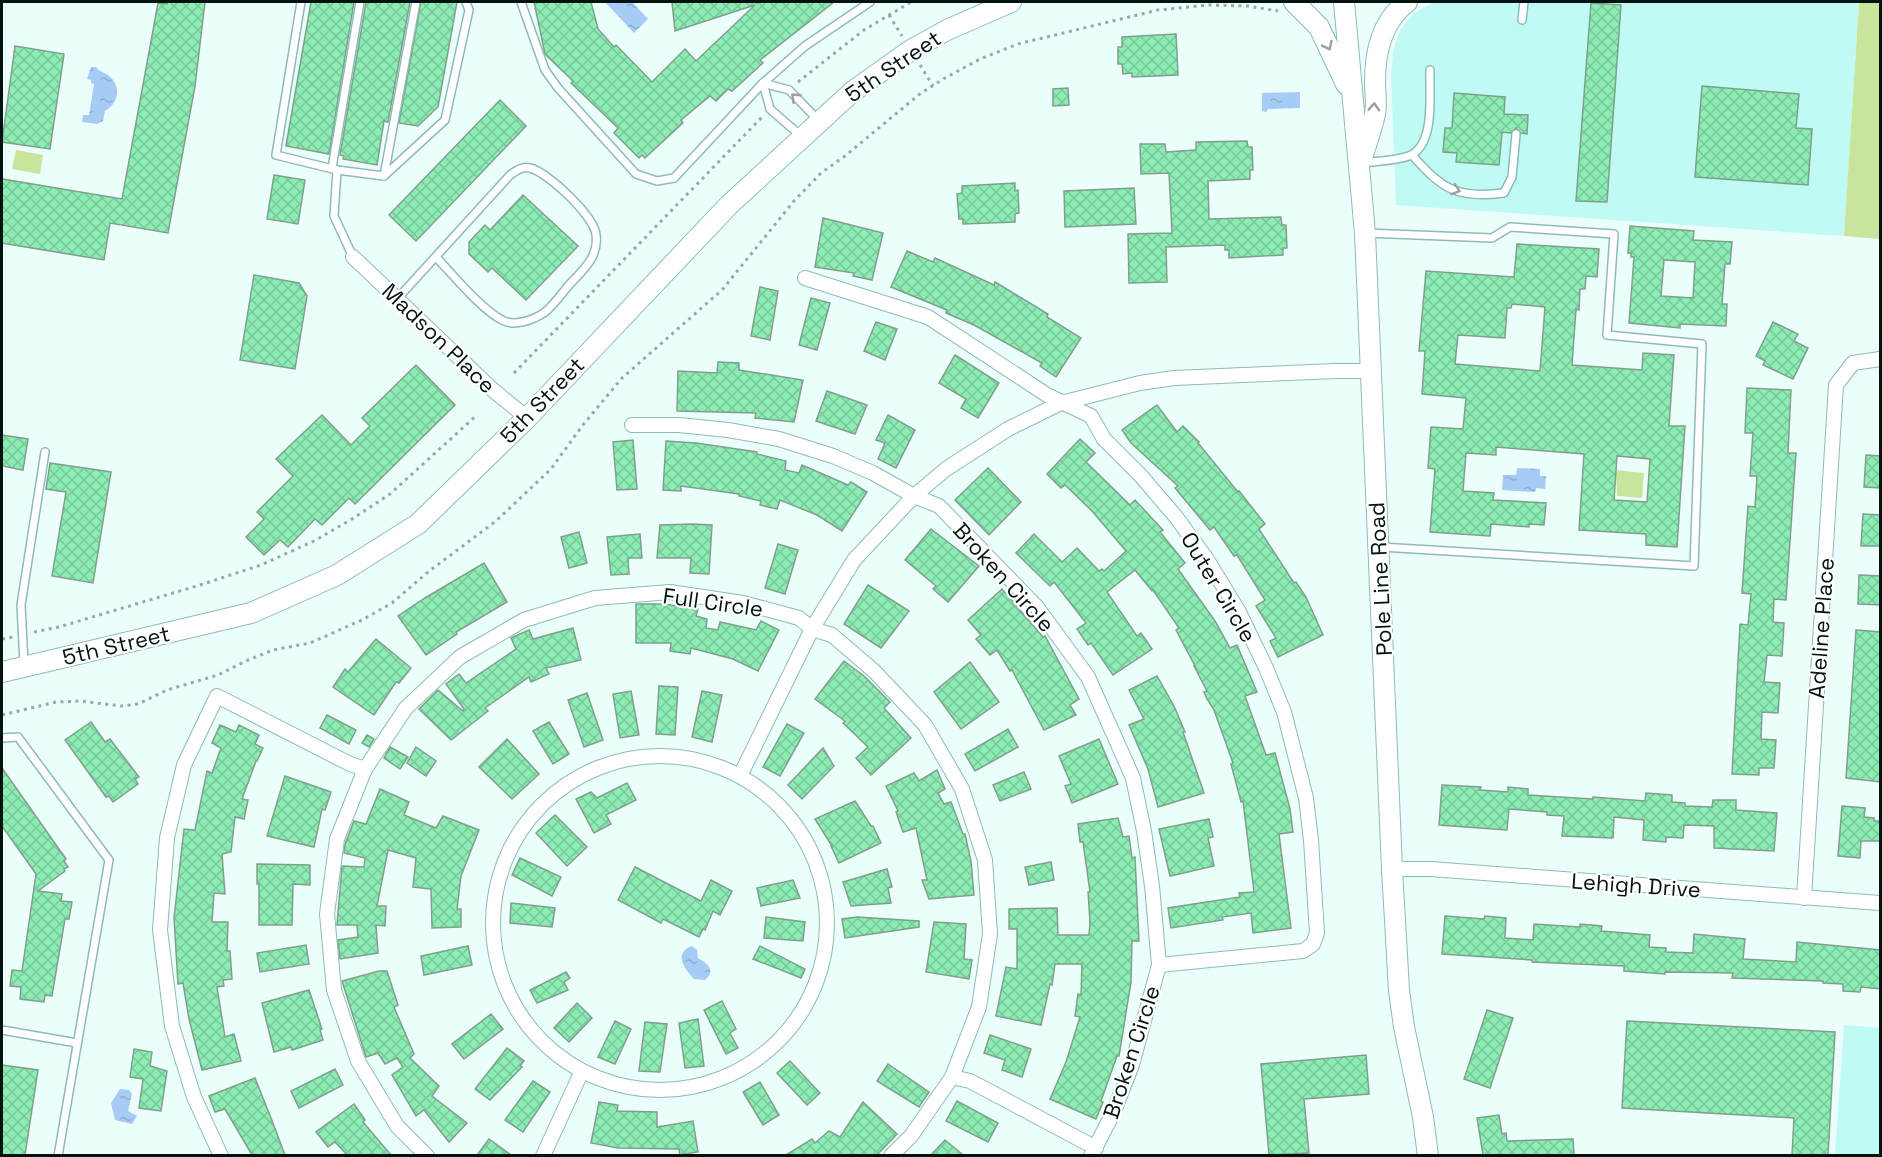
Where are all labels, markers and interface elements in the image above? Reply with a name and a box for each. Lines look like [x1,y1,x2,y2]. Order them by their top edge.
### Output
street label: 5th Street [840,24,946,108]
one-way arrow [1321,39,1333,50]
one-way arrow [792,93,803,104]
one-way arrow [1368,102,1381,111]
one-way arrow [1451,183,1461,196]
street label: Madson Place [376,277,502,399]
street label: 5th Street [494,351,590,449]
street label: Pole Line Road [1362,501,1398,657]
street label: Broken Circle [947,516,1061,638]
street label: Outer Circle [1175,527,1263,647]
street label: Adeline Place [1802,557,1840,699]
street label: Full Circle [661,581,765,623]
street label: 5th Street [59,619,173,671]
street label: Lehigh Drive [1570,867,1702,903]
street label: Broken Circle [1096,982,1166,1122]

